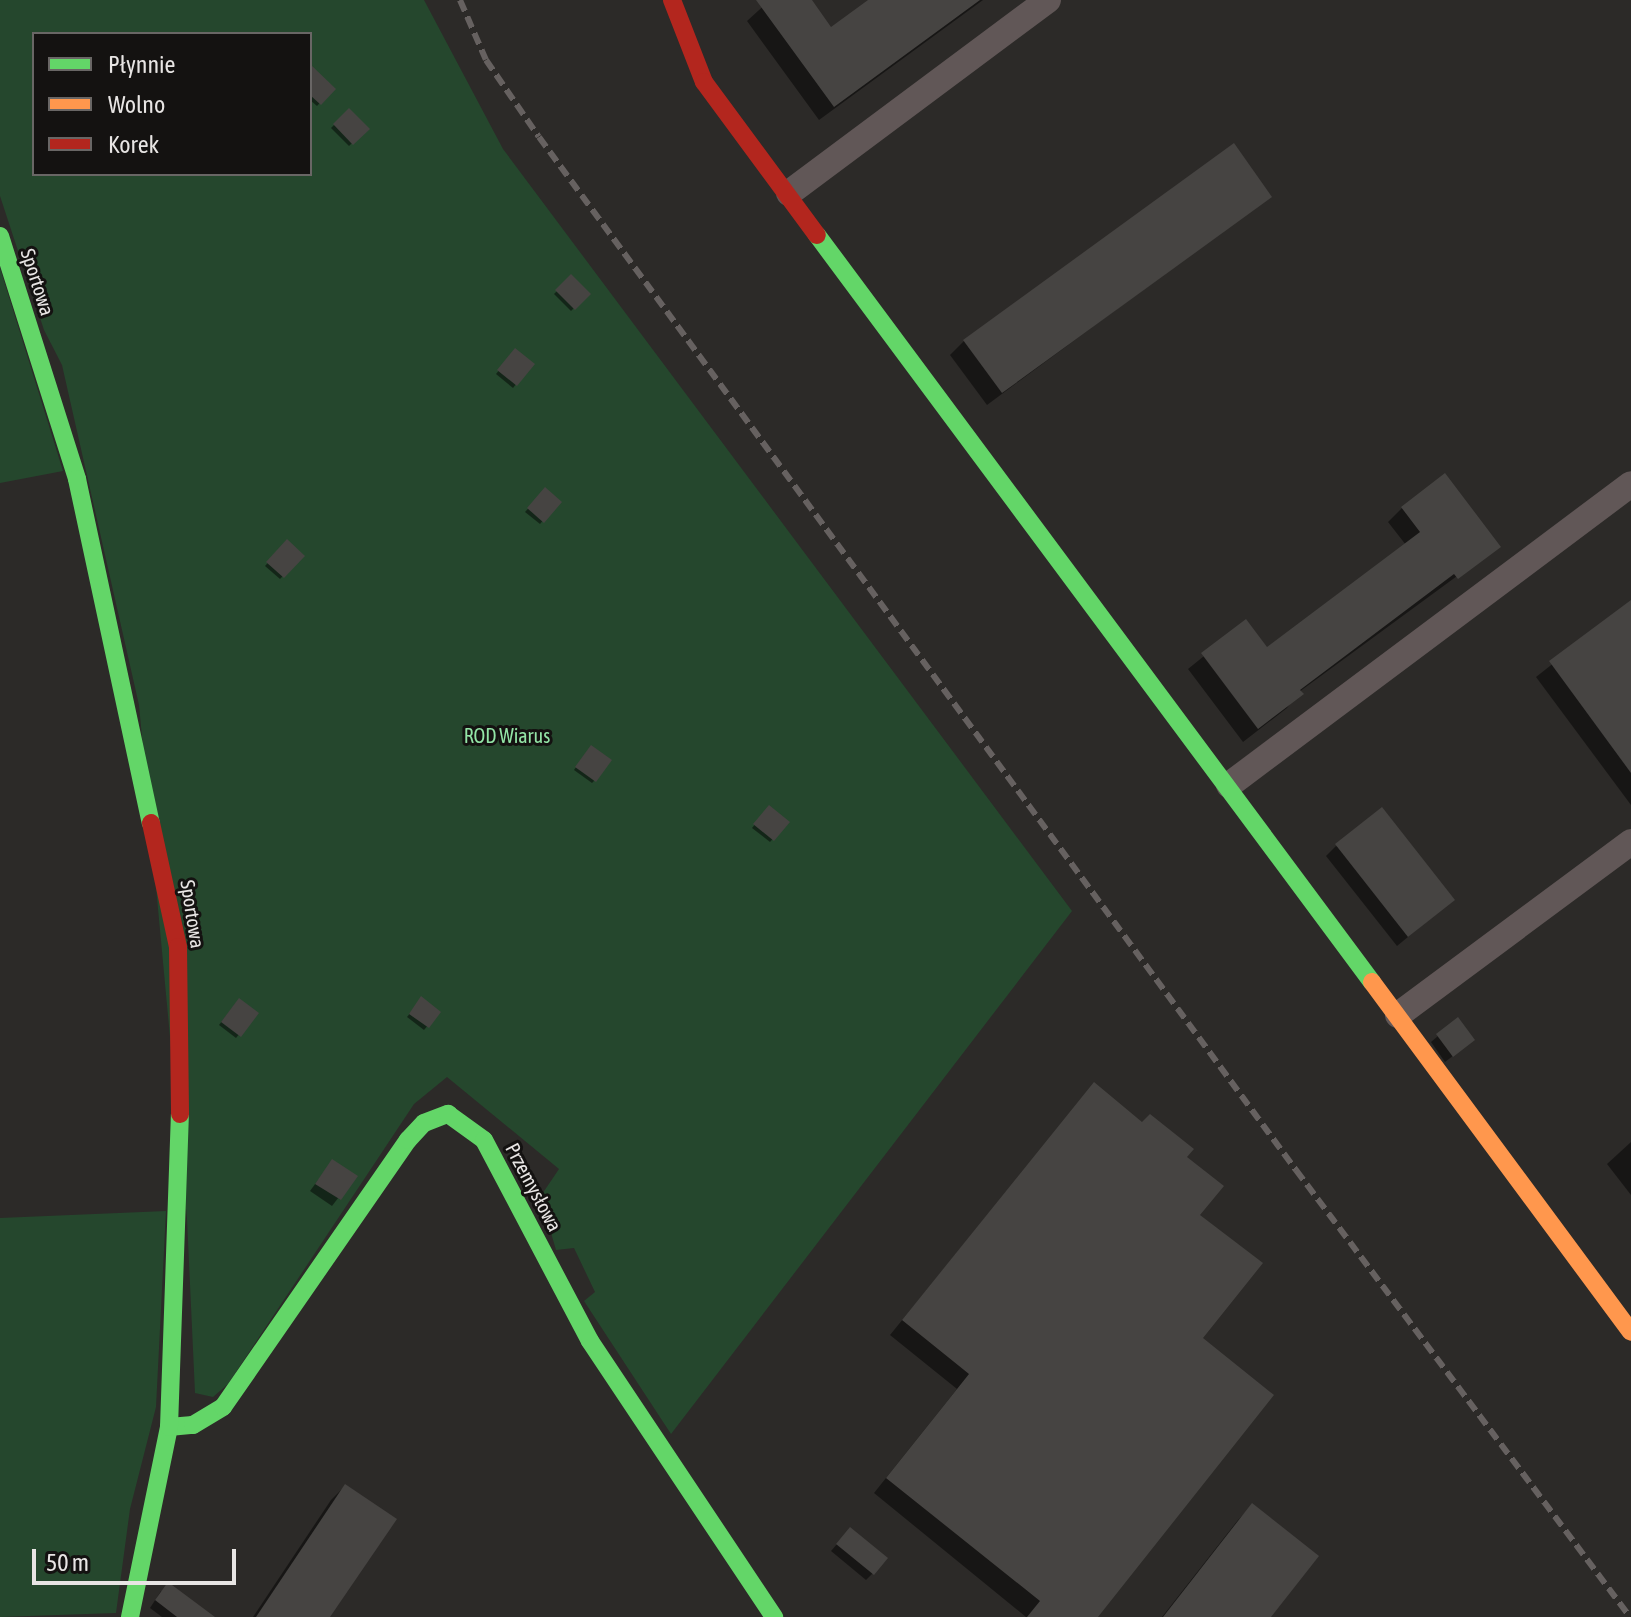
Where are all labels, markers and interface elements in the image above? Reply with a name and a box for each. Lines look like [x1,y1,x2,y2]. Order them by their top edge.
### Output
legend [32,32,312,176]
text: Płynnie [108,51,175,78]
text: Wolno [108,91,165,118]
text: Korek [108,131,159,158]
street label: Sportowa [16,246,60,318]
park label: ROD Wiarus [464,723,550,747]
street label: Sportowa [176,878,210,950]
street label: Przemysłowa [501,1139,567,1235]
scale bar [36,1533,240,1583]
text: 50 m [46,1549,89,1576]

